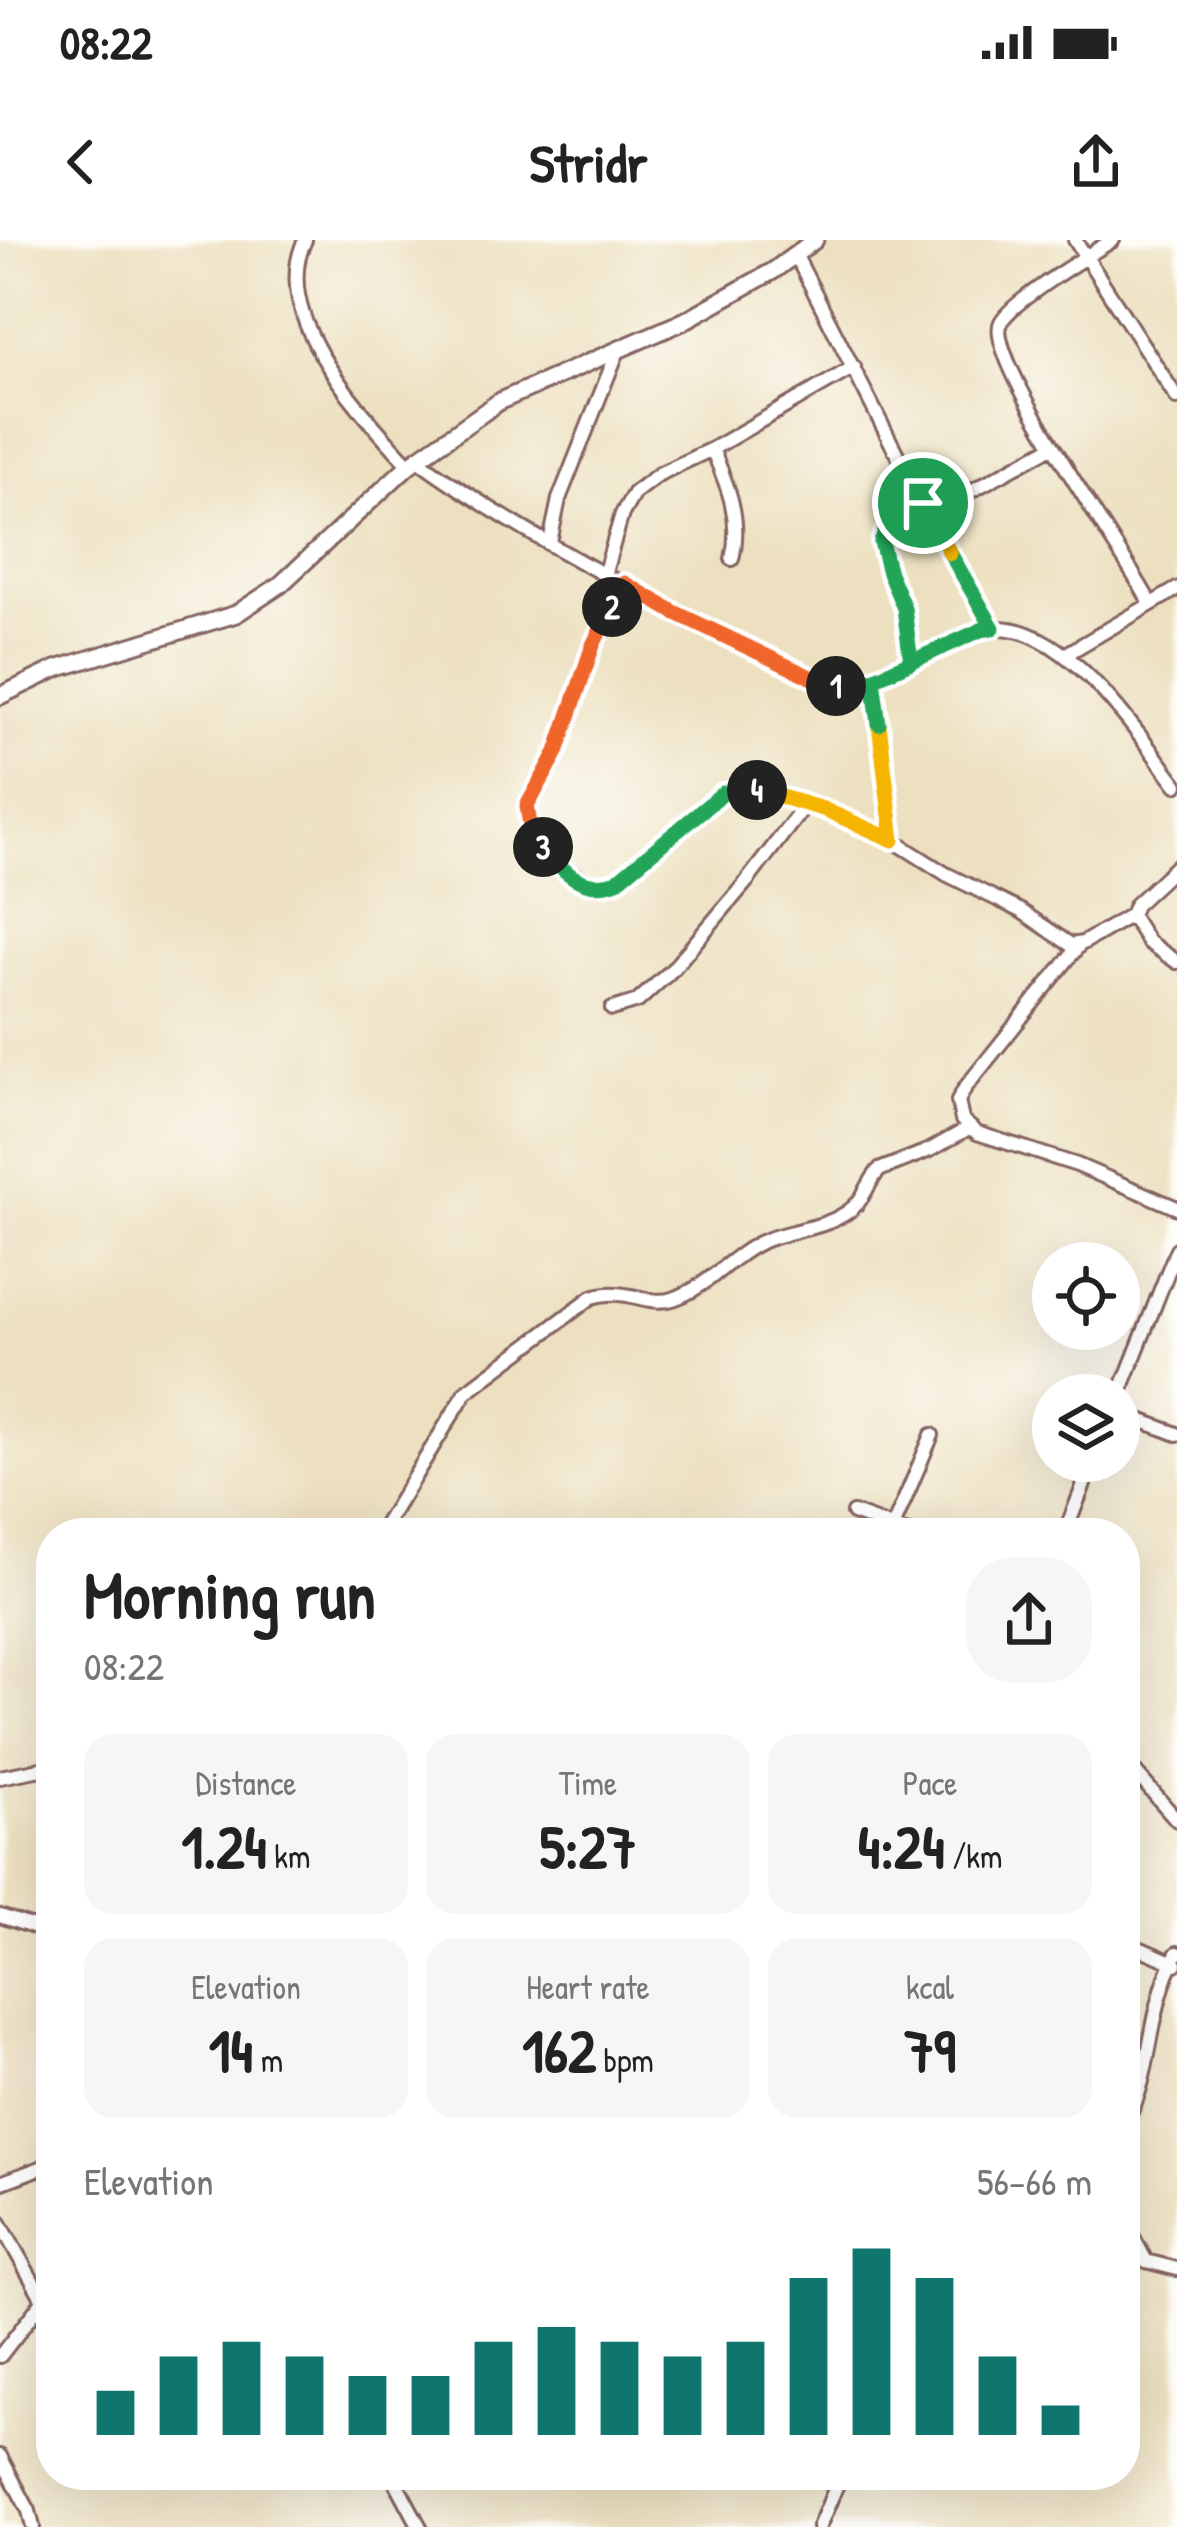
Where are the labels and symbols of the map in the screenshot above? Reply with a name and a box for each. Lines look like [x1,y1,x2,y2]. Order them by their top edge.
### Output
pin [872,452,974,554]
pin: 2 [582,577,642,637]
pin: 1 [806,656,866,716]
pin: 4 [727,760,787,820]
pin: 3 [513,817,573,877]

